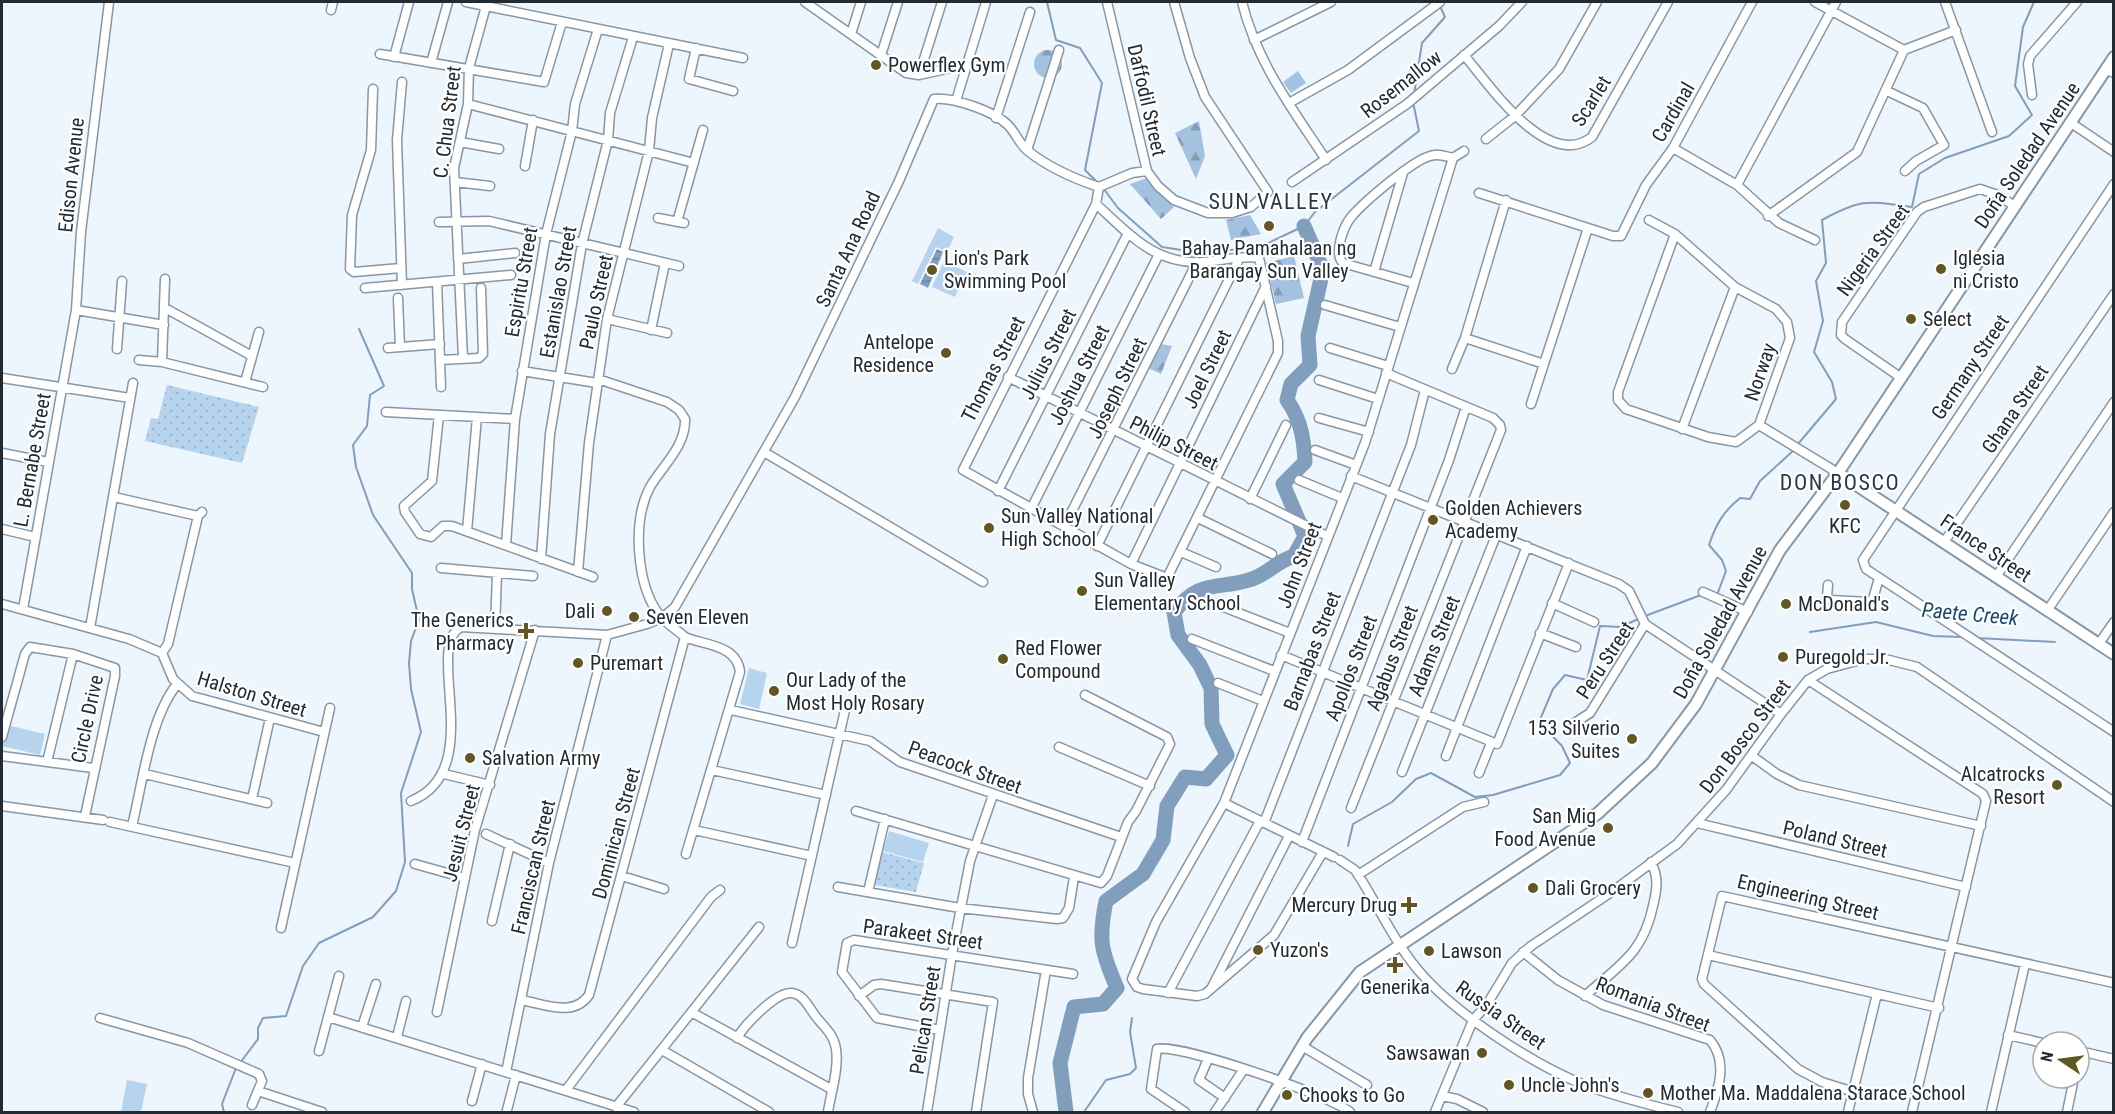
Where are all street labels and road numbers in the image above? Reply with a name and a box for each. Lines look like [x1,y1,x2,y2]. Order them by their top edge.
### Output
street label: Daffodil Street [1122,42,1172,158]
street label: Rosemallow [1356,45,1446,123]
street label: C. Chua Street [428,64,466,179]
street label: Scarlet [1566,71,1616,131]
street label: Doña Soledad Avenue [1969,77,2085,233]
street label: Cardinal [1646,78,1700,146]
street label: Edison Avenue [53,116,89,234]
street label: Santa Ana Road [811,187,885,311]
street label: Nigeria Street [1832,199,1914,301]
street label: Estanislao Street [535,224,581,360]
street label: Espiritu Street [500,225,542,339]
street label: Paulo Street [574,252,618,352]
street label: Julius Street [1015,304,1081,403]
street label: Germany Street [1926,310,2014,424]
street label: Thomas Street [956,312,1030,426]
street label: Joshua Street [1044,321,1115,429]
street label: Joel Street [1178,325,1236,413]
street label: Joseph Street [1082,334,1152,442]
street label: Norway [1739,340,1781,404]
street label: Ghana Street [1977,360,2053,458]
street label: L. Bernabe Street [8,391,56,529]
street label: Philip Street [1126,411,1222,475]
street label: France Street [1936,509,2036,587]
street label: John Street [1272,518,1326,612]
street label: Doña Soledad Avenue [1668,541,1772,703]
street label: Barnabas Street [1278,588,1346,714]
street label: Adams Street [1403,592,1465,700]
street label: Agabus Street [1361,602,1423,714]
street label: Apollos Street [1320,612,1382,724]
street label: Peru Street [1571,617,1639,703]
street label: Halston Street [195,666,309,722]
street label: Circle Drive [66,673,108,765]
street label: Don Bosco Street [1694,674,1796,798]
street label: Peacock Street [905,735,1025,799]
street label: Dominican Street [587,764,645,901]
street label: Jesuit Street [437,782,485,884]
street label: Franciscan Street [506,797,560,937]
street label: Poland Street [1781,815,1890,863]
street label: Engineering Street [1735,869,1881,925]
street label: Parakeet Street [862,914,985,954]
street label: Pelican Street [905,964,945,1076]
street label: Romania Street [1592,971,1714,1037]
street label: Russia Street [1451,975,1551,1055]

